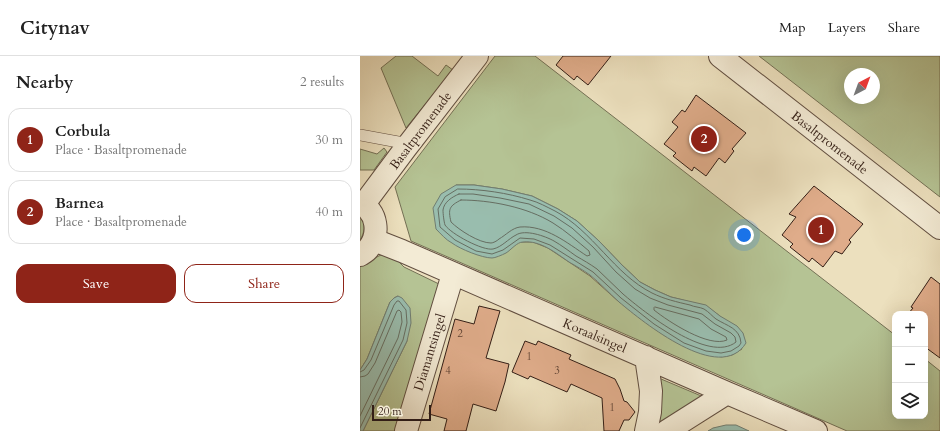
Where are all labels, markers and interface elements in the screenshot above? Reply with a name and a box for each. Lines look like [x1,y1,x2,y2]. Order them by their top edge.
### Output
text: Citynav [20,15,90,41]
text: Map [779,18,806,37]
text: Layers [828,18,866,37]
text: Share [888,18,920,37]
north arrow [844,68,880,104]
text: Nearby [16,71,73,94]
text: 2 results [300,73,344,91]
street label: Basaltpromenade [386,88,456,173]
street label: Basaltpromenade [787,107,872,179]
text: Corbula [55,121,111,141]
pin: 2 [691,124,717,154]
text: 1 [27,131,33,149]
text: 30 m [315,131,343,149]
text: Place · Basaltpromenade [55,141,187,159]
text: Barnea [55,193,104,213]
text: 2 [27,203,33,221]
text: 40 m [315,203,343,221]
text: Place · Basaltpromenade [55,213,187,231]
pin: 1 [808,215,834,245]
your location [734,225,754,245]
button: Save [16,264,176,303]
button: Share [184,264,344,303]
street label: Diamantsingel [410,311,450,393]
map controls [892,311,928,419]
button: + [892,311,928,347]
street label: Koraalsingel [560,314,630,358]
house number: 2 [457,326,463,341]
button: − [892,347,928,383]
house number: 1 [526,349,532,364]
house number: 4 [445,363,451,378]
house number: 3 [554,363,560,378]
button: layers [892,383,928,419]
house number: 1 [609,400,615,415]
scale bar [372,403,431,422]
text: 20 m [378,404,402,419]

